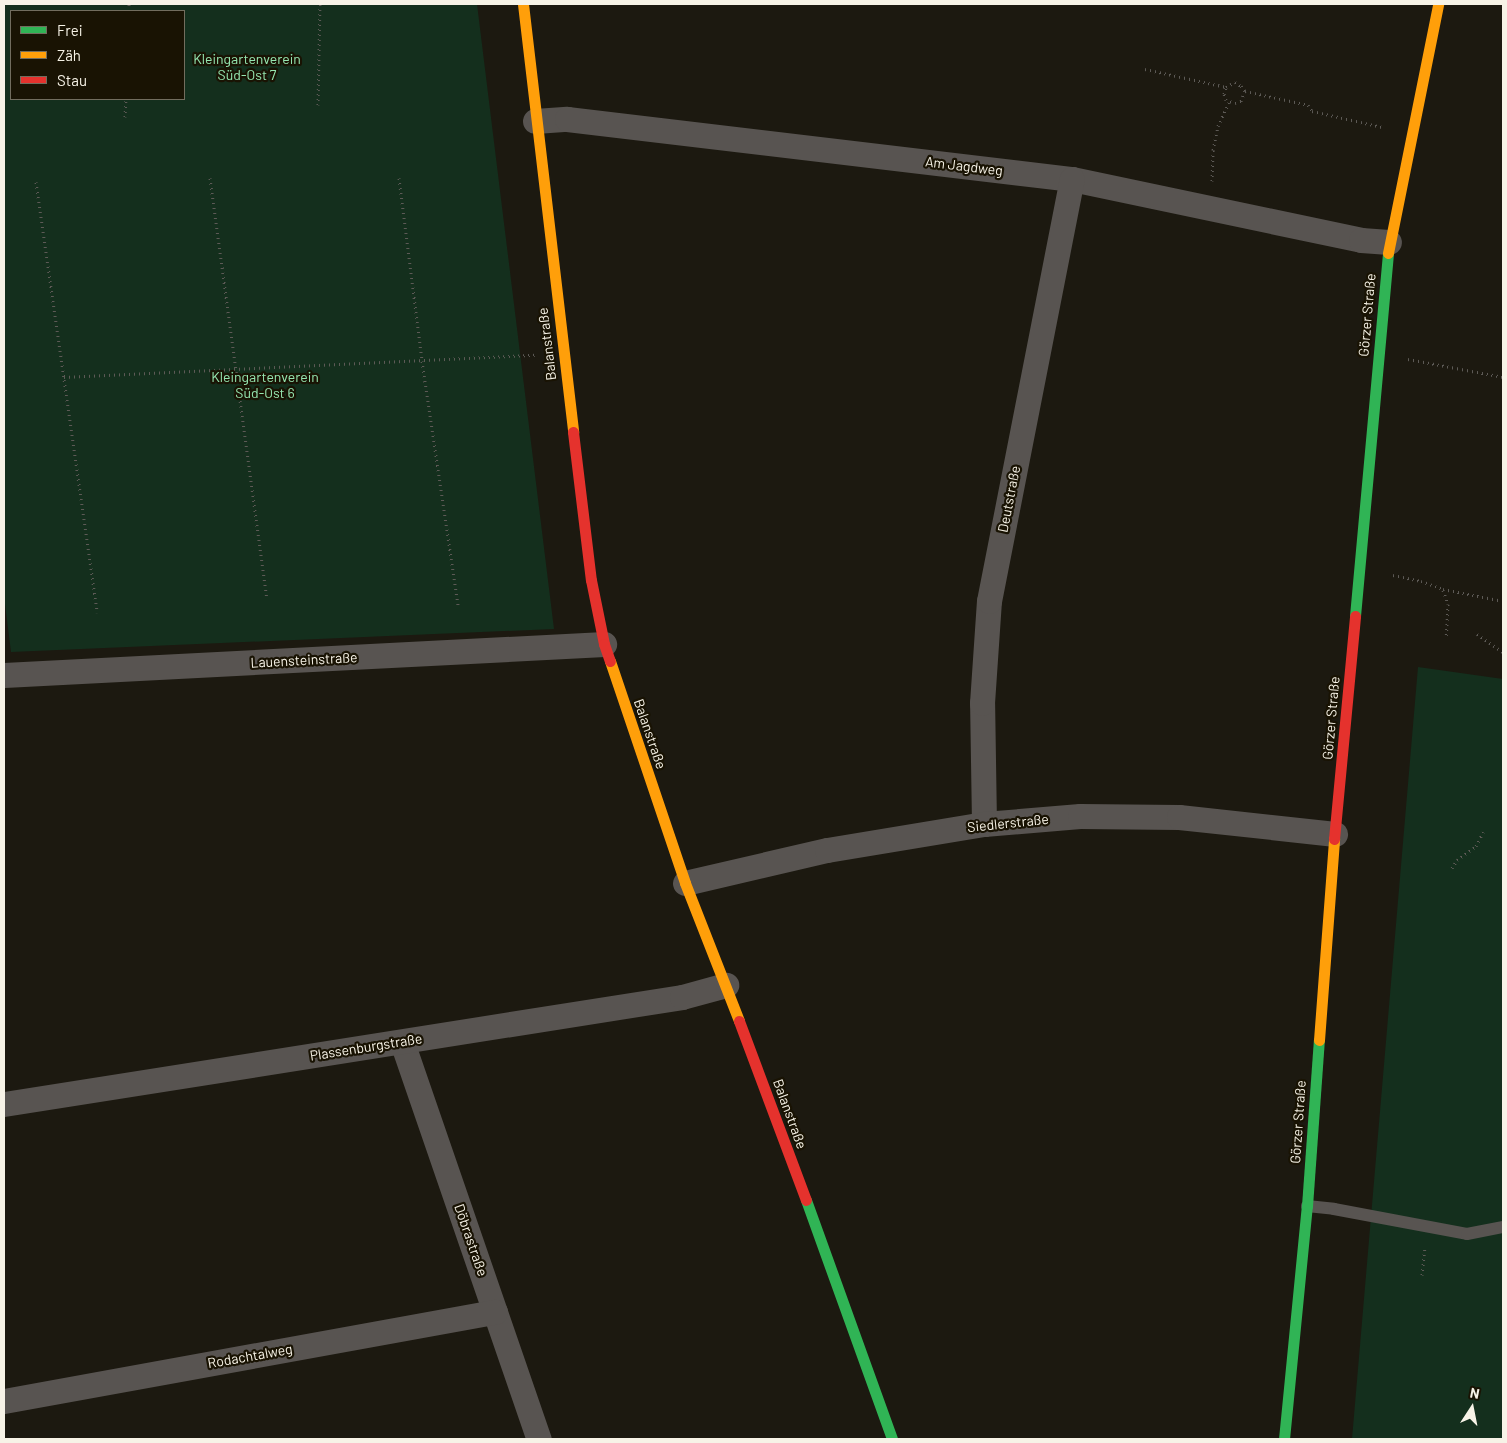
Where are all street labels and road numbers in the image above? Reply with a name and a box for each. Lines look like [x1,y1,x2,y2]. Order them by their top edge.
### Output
street label: Am Jagdweg [924,153,1004,179]
street label: Görzer Straße [1355,273,1379,357]
street label: Balanstraße [534,307,560,381]
street label: Deutstraße [994,464,1024,534]
street label: Lauensteinstraße [250,649,358,671]
street label: Görzer Straße [1319,676,1343,760]
street label: Balanstraße [630,697,670,771]
street label: Siedlerstraße [966,810,1050,836]
street label: Plassenburgstraße [309,1030,423,1064]
street label: Balanstraße [770,1077,810,1151]
street label: Görzer Straße [1287,1080,1309,1164]
street label: Döbrastraße [451,1202,491,1278]
street label: Rodachtalweg [206,1340,294,1372]

